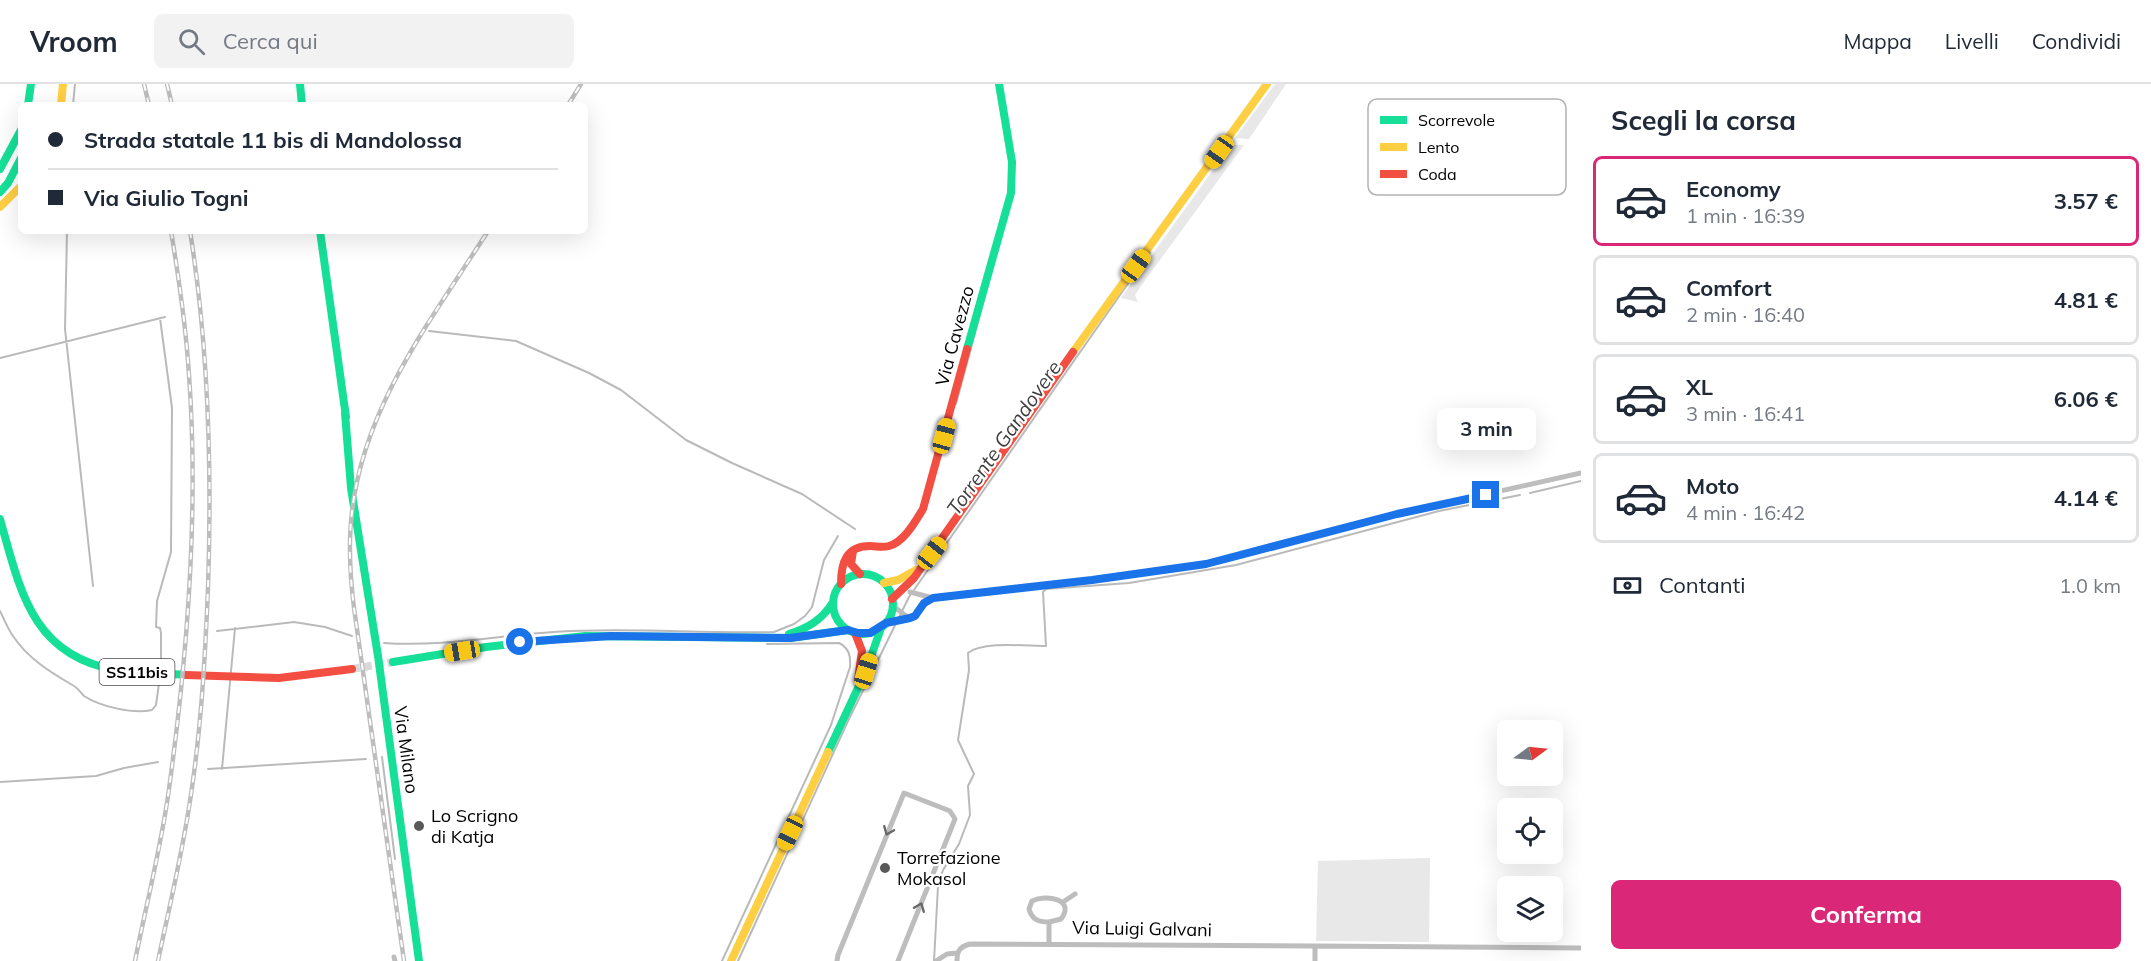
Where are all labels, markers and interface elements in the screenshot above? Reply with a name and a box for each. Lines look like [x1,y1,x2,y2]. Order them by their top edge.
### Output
search box [154,14,574,68]
text: Vroom [30,24,118,59]
icon: search [175,25,208,58]
text: Cerca qui [223,27,318,55]
text: Mappa [1843,28,1912,54]
text: Livelli [1945,28,1999,54]
text: Condividi [2032,28,2121,54]
legend [1368,99,1566,195]
text: Scegli la corsa [1611,103,1796,137]
text: Scorrevole [1418,110,1495,130]
text: Strada statale 11 bis di Mandolossa [84,126,462,154]
car [1201,132,1237,172]
text: Lento [1418,137,1459,157]
text: Coda [1418,164,1457,184]
icon: car [1614,174,1668,228]
text: Economy [1686,175,1781,203]
text: Via Giulio Togni [84,184,249,212]
text: 3.57 € [2054,187,2118,215]
text: 1 min · 16:39 [1686,203,1805,228]
car [1118,246,1154,286]
icon: car [1614,273,1668,327]
text: Comfort [1686,274,1772,302]
street label: Via Cavezzo [930,283,979,389]
text: 4.81 € [2054,286,2118,314]
text: 2 min · 16:40 [1686,302,1805,327]
water label: Torrente Gandovere [941,356,1066,520]
icon: car [1614,372,1668,426]
text: XL [1686,373,1713,401]
text: 6.06 € [2054,385,2118,413]
text: 3 min · 16:41 [1686,401,1805,426]
callout: 3 min [1436,408,1536,450]
car [931,416,957,456]
text: 3 min [1460,416,1513,441]
icon: car [1614,471,1668,525]
text: Moto [1686,472,1739,500]
route end [1472,481,1499,508]
text: 4.14 € [2054,484,2118,512]
text: 4 min · 16:42 [1686,500,1805,525]
car [914,533,950,573]
icon: cash [1611,569,1644,602]
text: Contanti [1659,571,1745,599]
text: 1.0 km [2059,573,2121,598]
route start [506,628,533,655]
car [443,639,481,663]
car [852,651,880,691]
road number: SS11bis [100,659,174,685]
street label: Via Milano [389,705,424,795]
north arrow [1497,720,1563,786]
map controls [1497,720,1563,942]
button: locate [1497,798,1563,864]
place label: Lo Scrigno di Katja [431,804,518,848]
car [774,813,806,853]
marker: Lo Scrigno di Katja [412,819,426,833]
one-way arrow [883,825,895,836]
place label: Torrefazione Mokasol [897,846,1001,890]
marker: Torrefazione Mokasol [878,861,892,875]
button: layers [1497,876,1563,942]
button: Conferma [1611,880,2121,949]
one-way arrow [913,902,925,913]
street label: Via Luigi Galvani [1072,916,1212,941]

